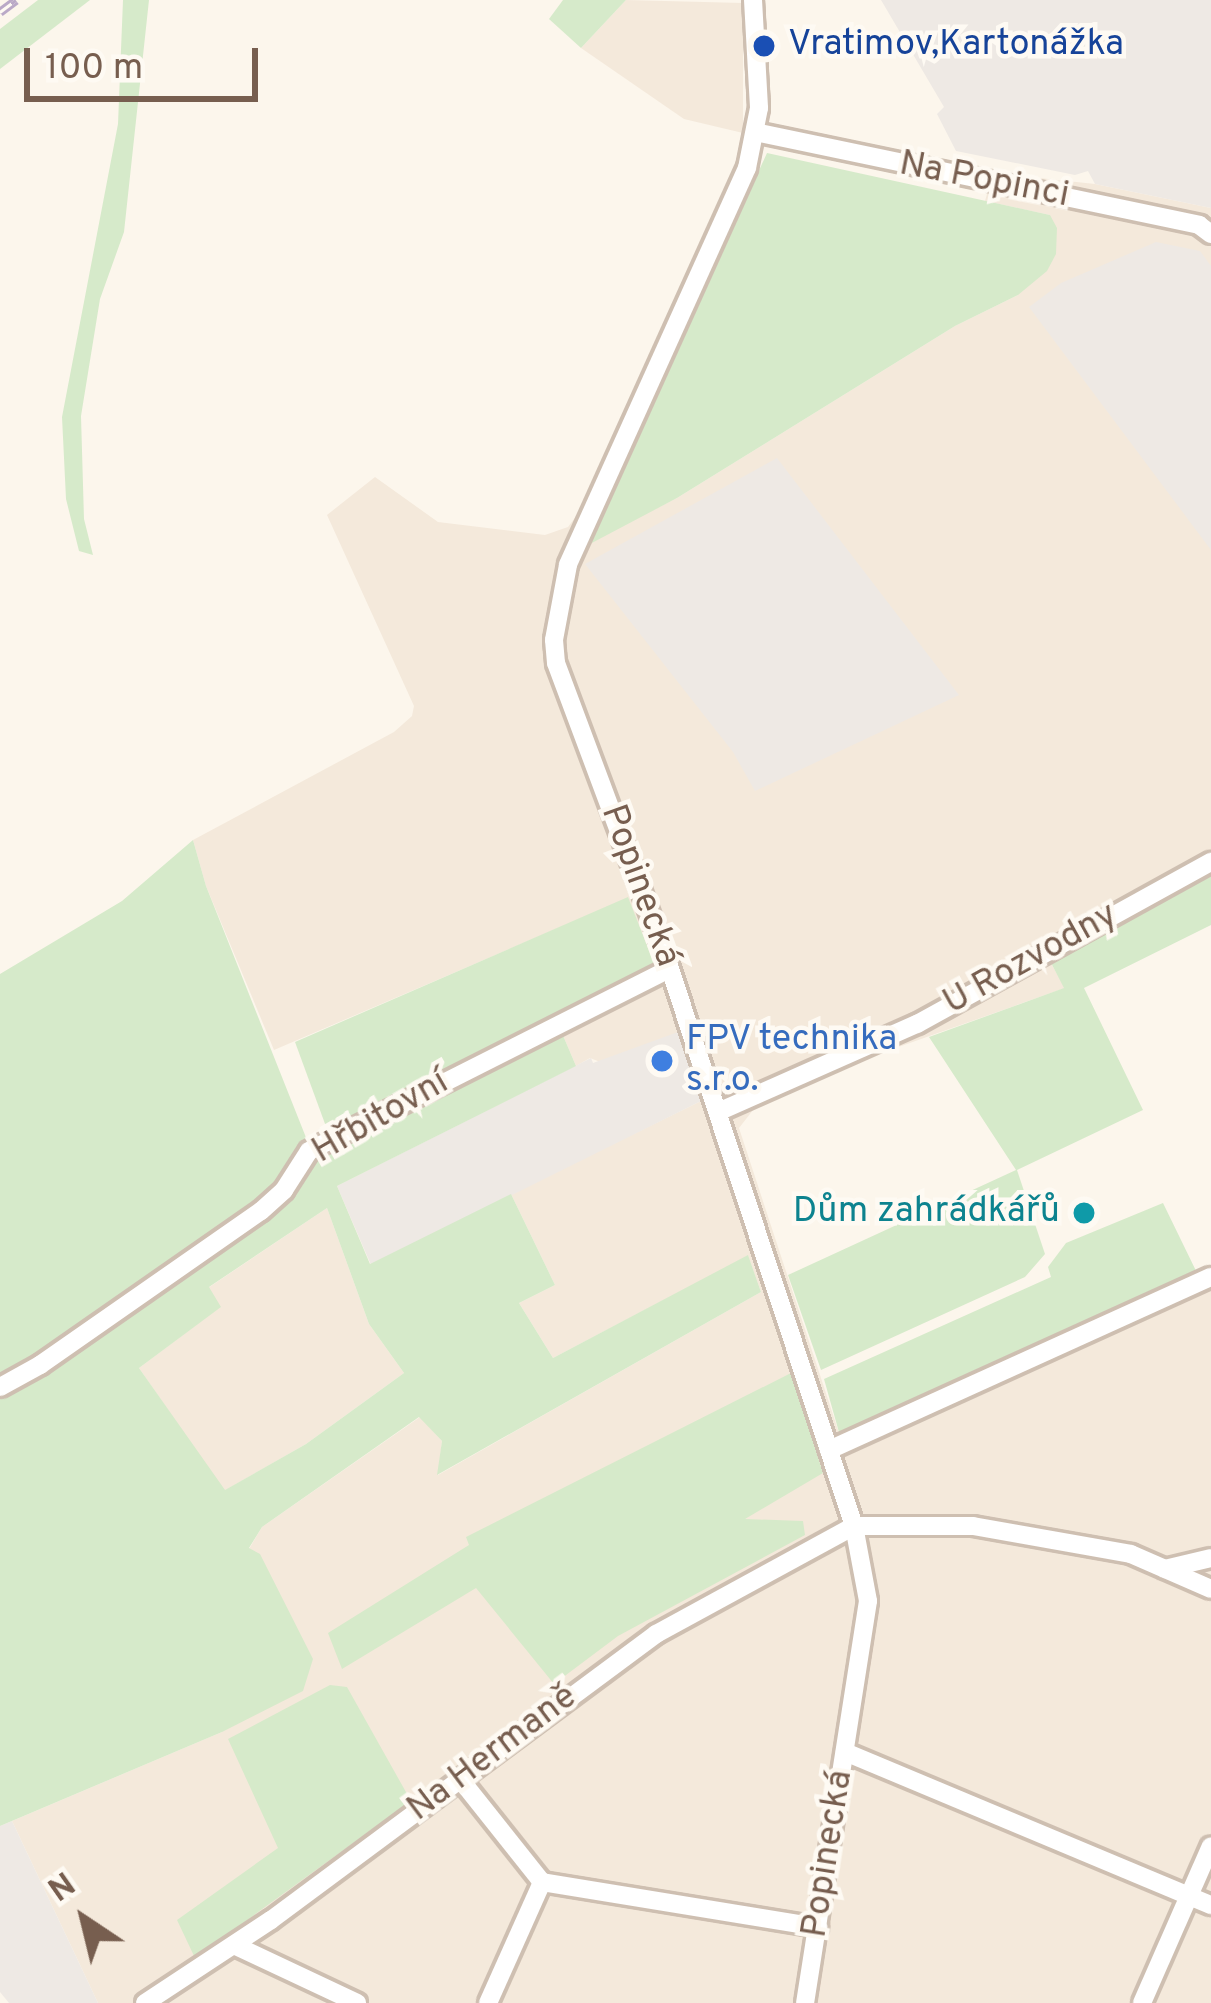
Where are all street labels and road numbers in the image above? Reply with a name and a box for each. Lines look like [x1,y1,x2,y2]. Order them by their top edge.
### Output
street label: Na Popinci [895,143,1073,219]
street label: Popinecká [590,799,688,973]
street label: U Rozvodny [936,894,1126,1026]
street label: Hřbitovní [305,1062,457,1174]
street label: Na Hermaně [400,1676,586,1832]
street label: Popinecká [794,1767,864,1941]

